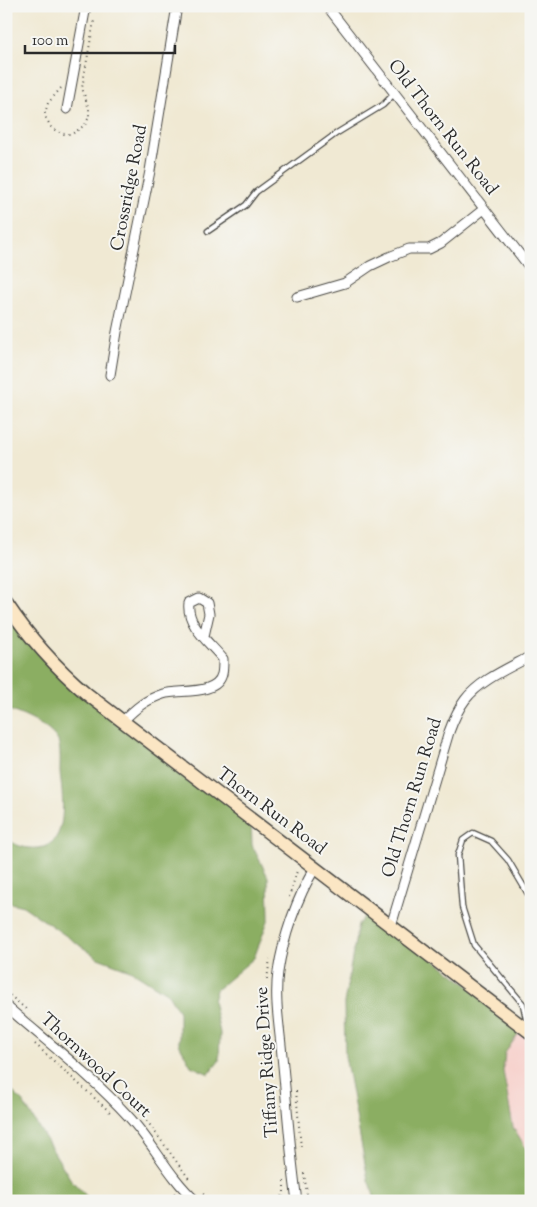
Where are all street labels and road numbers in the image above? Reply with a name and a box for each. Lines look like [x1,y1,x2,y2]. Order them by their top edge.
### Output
street label: Old Thorn Run Road [381,55,503,201]
street label: Crossridge Road [105,123,155,253]
street label: Old Thorn Run Road [376,715,450,881]
street label: Thorn Run Road [211,762,331,862]
street label: Tiffany Ridge Drive [250,986,286,1138]
street label: Thornwood Court [34,1008,156,1124]

